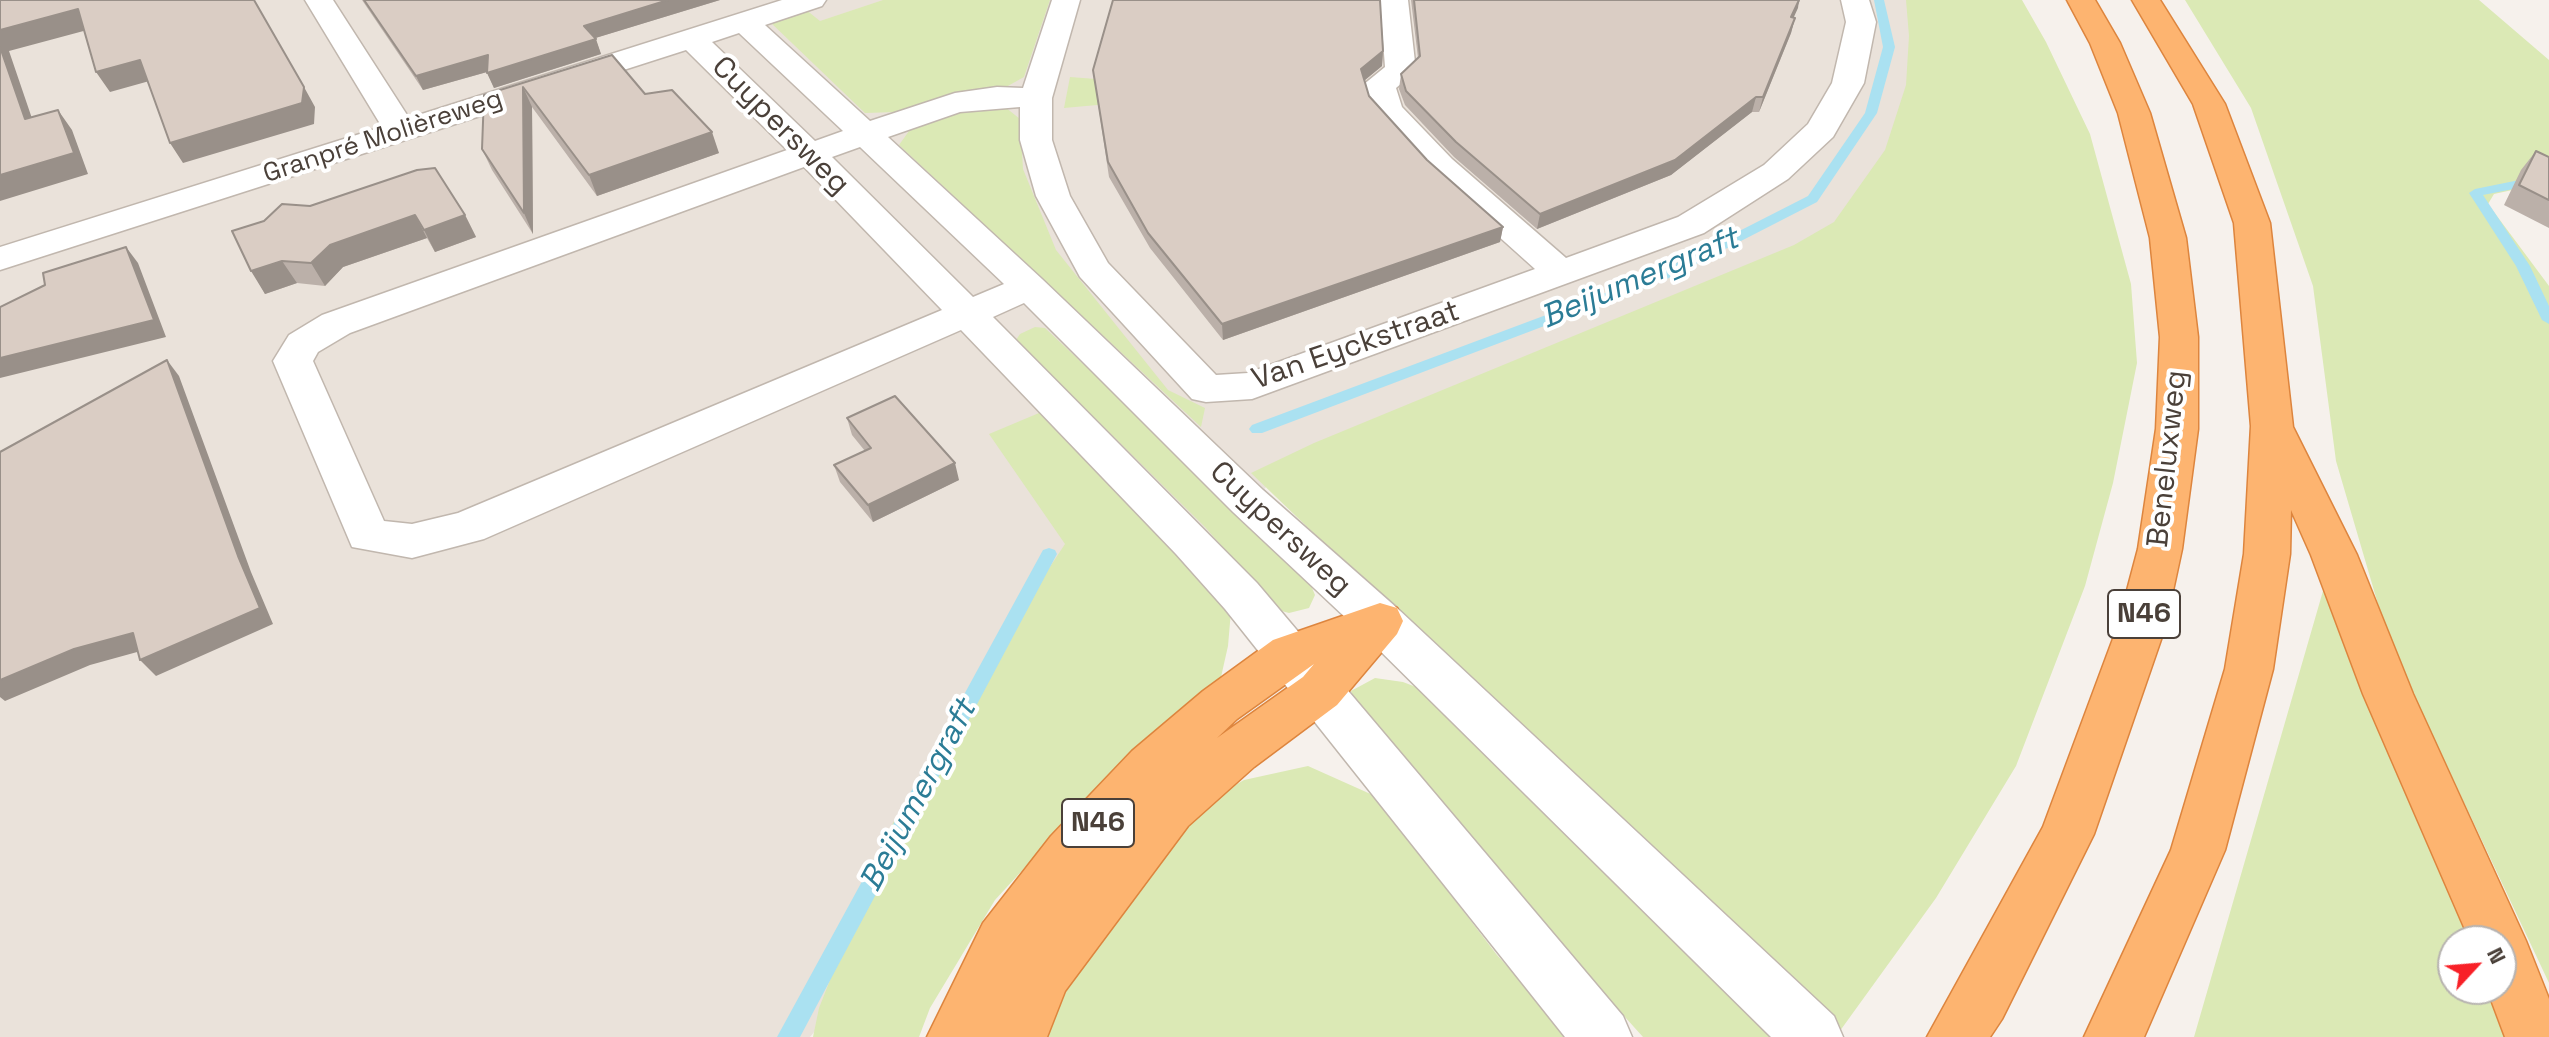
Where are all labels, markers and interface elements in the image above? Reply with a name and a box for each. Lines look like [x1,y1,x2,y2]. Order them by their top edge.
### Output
street label: Cuypersweg [703,49,857,203]
street label: Granpré Molièreweg [260,84,506,190]
water label: Beijumergraft [1535,220,1745,338]
street label: Van Eyckstraat [1247,294,1465,398]
street label: Beneluxweg [2141,369,2195,549]
street label: Cuypersweg [1202,454,1358,604]
road number: N46 [2108,590,2180,638]
water label: Beijumergraft [852,694,986,898]
road number: N46 [1062,799,1134,847]
north arrow [2437,925,2517,1005]
text: N [2481,943,2513,968]

